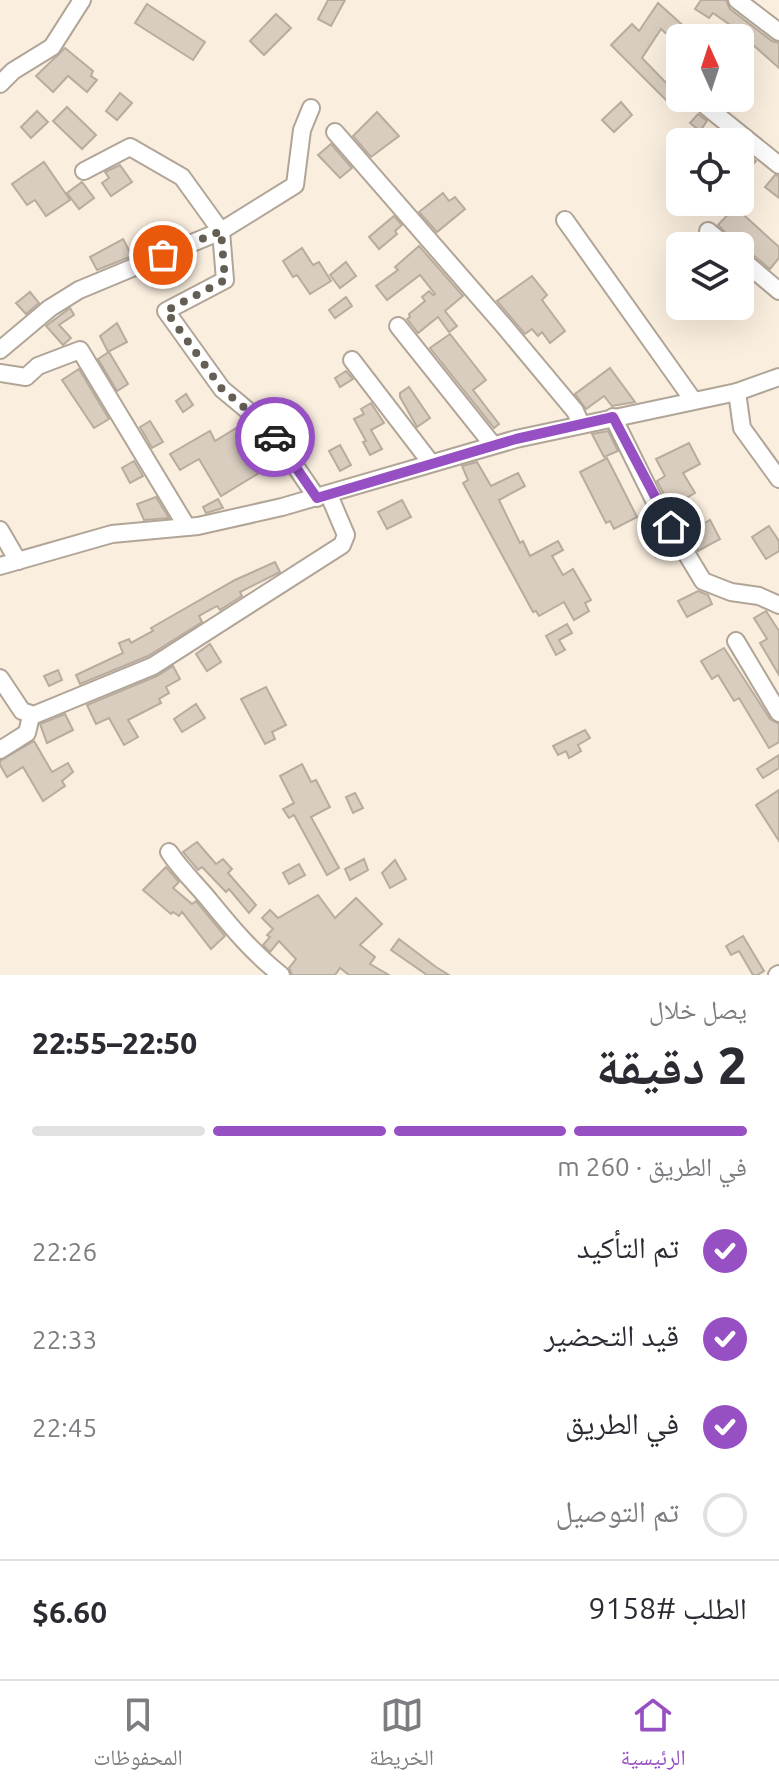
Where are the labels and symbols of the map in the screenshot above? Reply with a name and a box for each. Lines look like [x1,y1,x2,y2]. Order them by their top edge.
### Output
north arrow [666,24,754,112]
pin [129,221,197,289]
courier [235,397,315,477]
pin [637,493,705,561]

